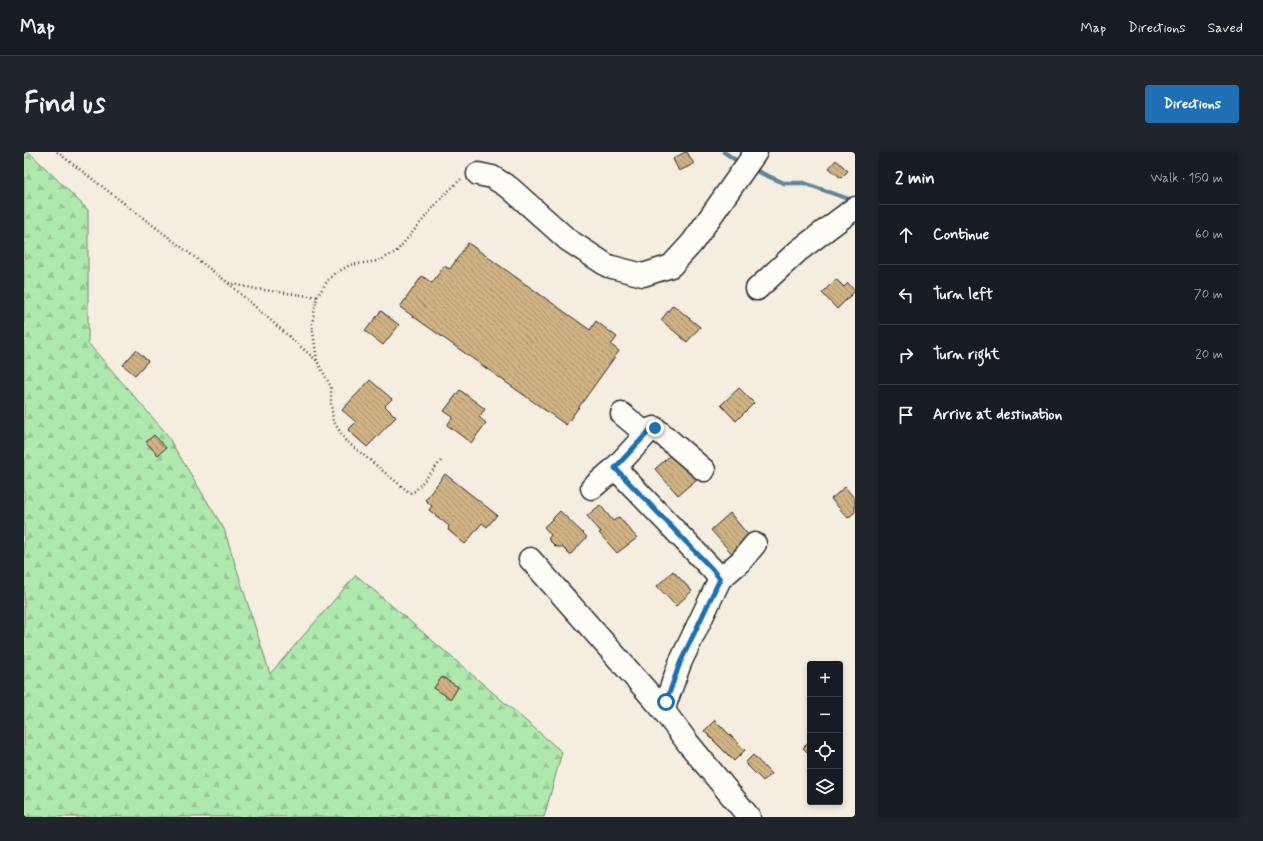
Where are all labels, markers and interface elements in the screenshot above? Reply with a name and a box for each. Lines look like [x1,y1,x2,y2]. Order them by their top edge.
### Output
text: Map [20,15,55,40]
text: Map [1080,19,1106,37]
text: Directions [1128,19,1186,37]
text: Saved [1208,19,1243,37]
button: Directions [1145,85,1239,123]
text: Find us [24,86,105,123]
text: 2 min [895,167,935,189]
text: Walk · 150 m [1150,170,1223,187]
icon: ahead [895,224,917,246]
text: Continue [933,225,989,245]
text: 60 m [1195,226,1223,243]
icon: left [895,284,917,306]
text: Turn left [933,285,993,305]
text: 70 m [1194,286,1223,303]
icon: right [895,344,917,366]
text: Turn right [933,345,1000,365]
text: 20 m [1195,346,1223,363]
icon: arrive [895,404,917,426]
text: Arrive at destination [933,405,1062,425]
route end [646,419,664,437]
map controls [807,661,843,805]
button: + [807,661,843,697]
route start [657,693,675,711]
button: − [807,697,843,733]
button: locate [807,733,843,769]
button: layers [807,769,843,805]

